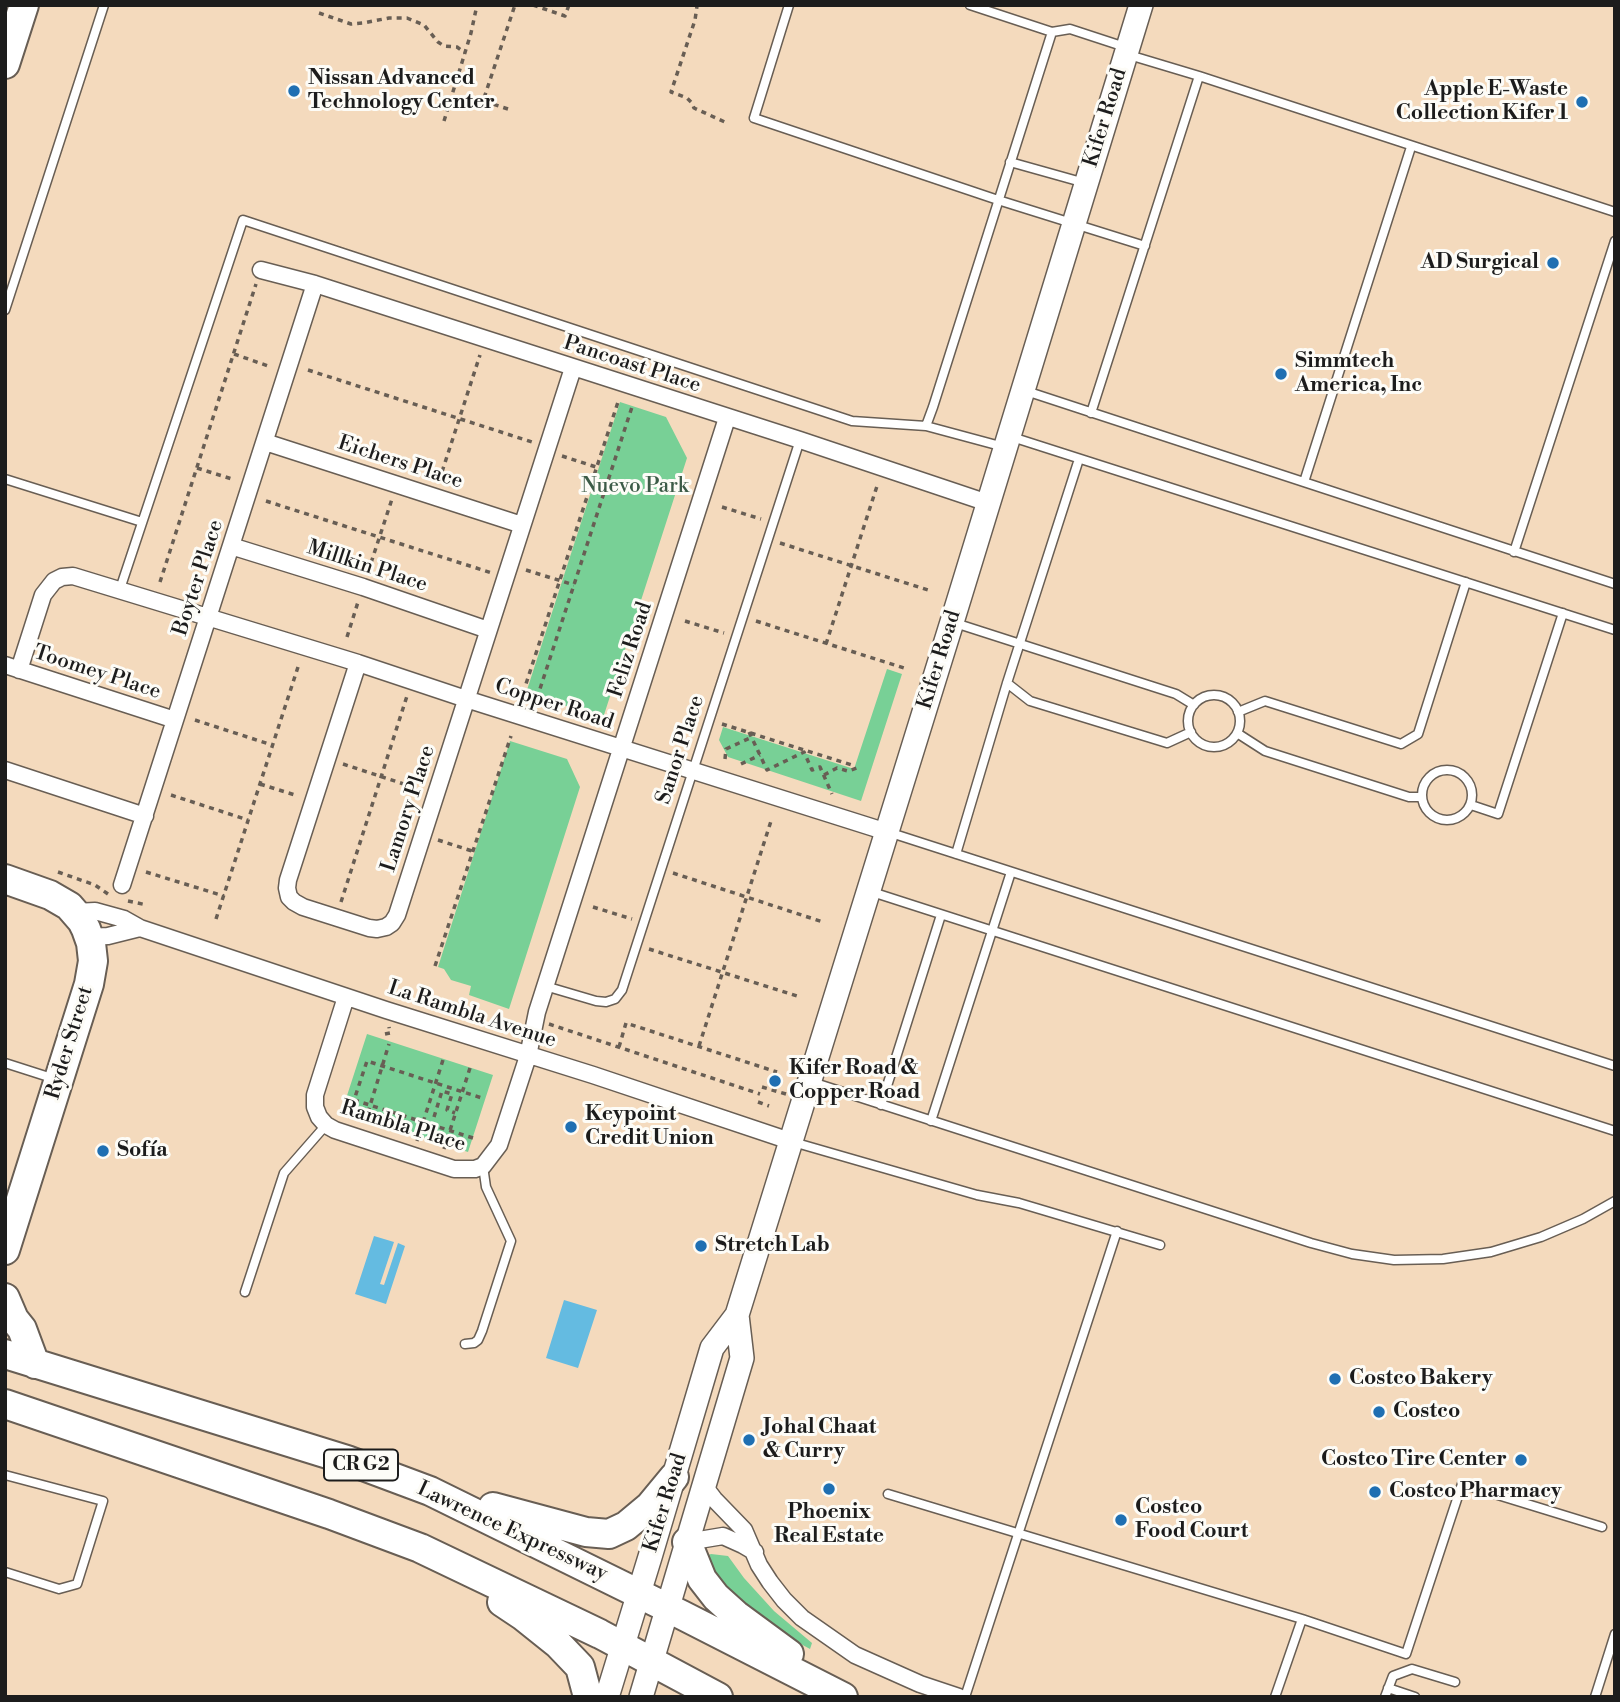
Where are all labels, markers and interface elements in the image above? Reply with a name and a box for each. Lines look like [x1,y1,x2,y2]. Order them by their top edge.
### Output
street label: Kifer Road [1079,65,1133,171]
place label: Nissan Advanced Technology Center [308,66,495,116]
place label: Apple E-Waste Collection Kifer 1 [1396,77,1568,127]
marker: Nissan Advanced Technology Center [286,83,302,99]
marker: Apple E-Waste Collection Kifer 1 [1574,94,1590,110]
place label: AD Surgical [1421,250,1539,276]
marker: AD Surgical [1545,255,1561,271]
street label: Pancoast Place [560,331,704,399]
place label: Simmtech America, Inc [1295,349,1422,399]
marker: Simmtech America, Inc [1273,366,1289,382]
street label: Eichers Place [334,431,466,495]
park label: Nuevo Park [581,474,689,500]
street label: Boyter Place [168,517,230,639]
street label: Millkin Place [304,536,430,598]
street label: Feliz Road [604,599,658,701]
street label: Kifer Road [913,607,967,713]
street label: Toomey Place [30,641,164,705]
street label: Copper Road [492,674,616,736]
street label: Sanor Place [652,692,710,808]
street label: Lamory Place [377,743,441,875]
street label: La Rambla Avenue [385,976,559,1054]
street label: Ryder Street [41,983,99,1103]
place label: Kifer Road & Copper Road [789,1056,921,1106]
marker: Kifer Road & Copper Road [767,1073,783,1089]
street label: Rambla Place [337,1096,469,1158]
place label: Keypoint Credit Union [585,1102,714,1152]
marker: Keypoint Credit Union [563,1119,579,1135]
place label: Sofía [117,1138,168,1164]
marker: Sofía [95,1143,111,1159]
place label: Stretch Lab [715,1233,830,1259]
marker: Stretch Lab [693,1238,709,1254]
place label: Costco Bakery [1349,1366,1493,1392]
marker: Costco Bakery [1327,1371,1343,1387]
place label: Costco [1393,1399,1460,1425]
marker: Costco [1371,1404,1387,1420]
place label: Johal Chaat & Curry [763,1415,876,1465]
marker: Johal Chaat & Curry [741,1432,757,1448]
place label: Costco Tire Center [1321,1447,1507,1473]
road number: CR G2 [324,1450,398,1480]
street label: Kifer Road [639,1450,693,1556]
marker: Costco Tire Center [1513,1452,1529,1468]
street label: Lawrence Expressway [413,1477,611,1587]
place label: Costco Pharmacy [1389,1479,1562,1505]
marker: Phoenix Real Estate [821,1481,837,1497]
marker: Costco Pharmacy [1367,1484,1383,1500]
place label: Costco Food Court [1135,1495,1248,1545]
place label: Phoenix Real Estate [774,1500,884,1550]
marker: Costco Food Court [1113,1512,1129,1528]

